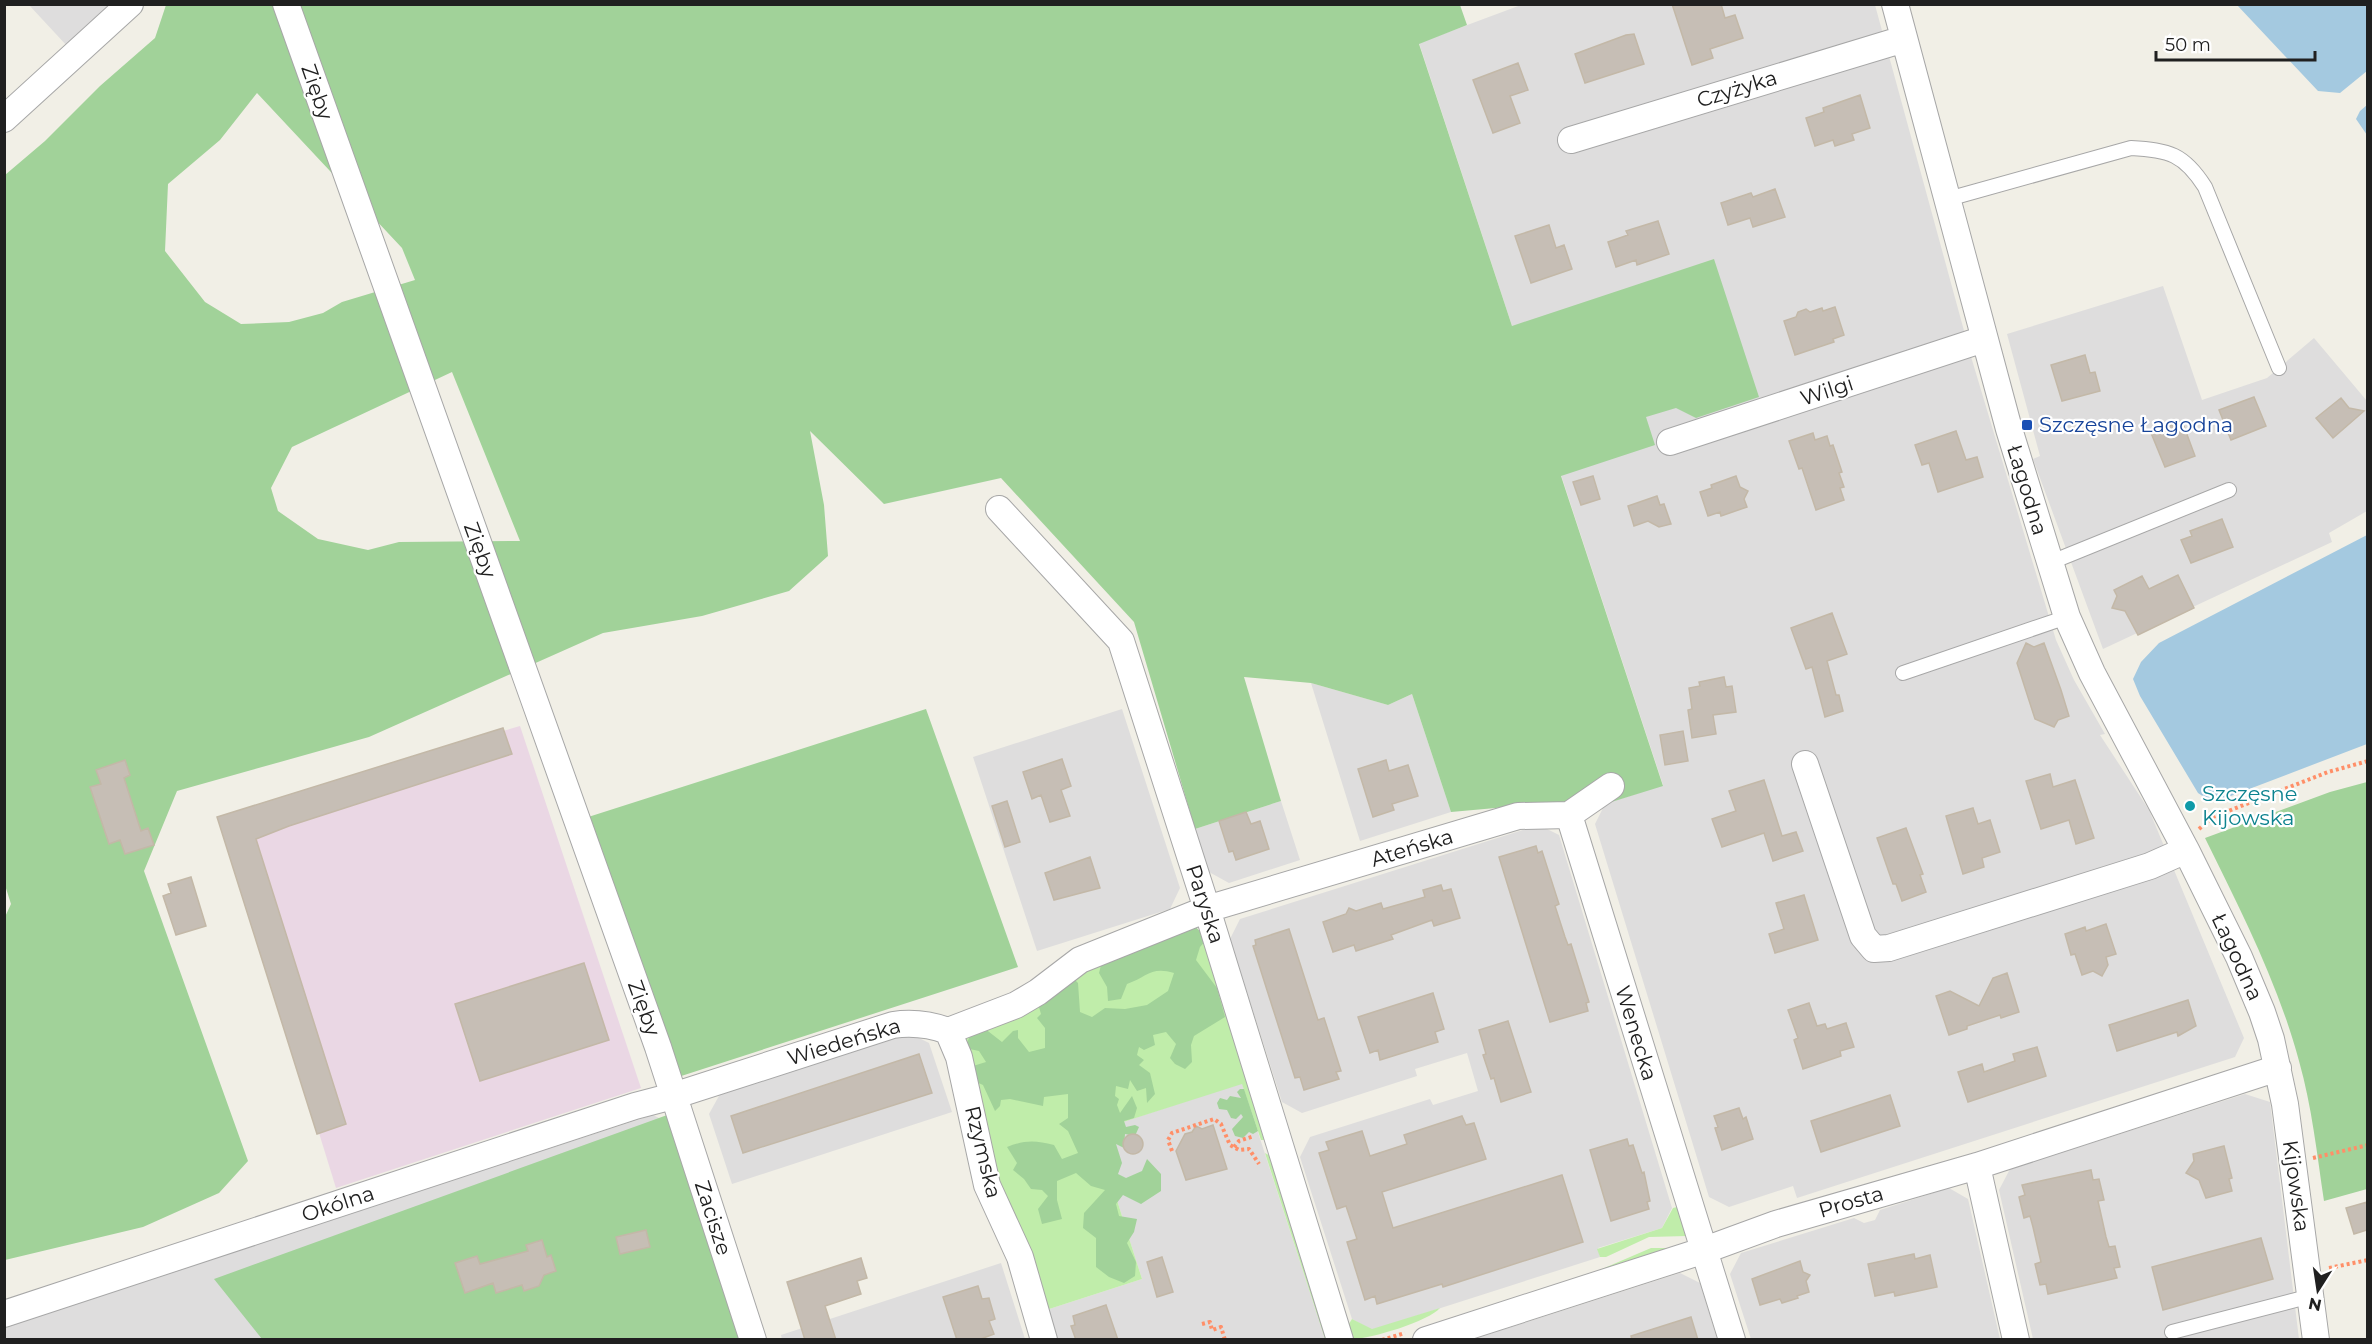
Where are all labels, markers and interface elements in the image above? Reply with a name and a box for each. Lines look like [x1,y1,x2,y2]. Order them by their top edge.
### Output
scale bar [2156,24,2315,62]
text: 50 m [2165,34,2211,56]
street label: Zięby [296,61,339,124]
street label: Czyżyka [1694,64,1780,113]
street label: Wilgi [1797,370,1857,411]
place label: Szczęsne Łagodna [2039,412,2233,437]
marker: Szczęsne Łagodna [2020,418,2034,432]
street label: Łagodna [2002,442,2053,538]
street label: Zięby [459,519,502,582]
place label: Szczęsne Kijowska [2202,781,2297,830]
marker: Szczęsne Kijowska [2183,799,2197,813]
street label: Ateńska [1368,823,1456,872]
street label: Paryska [1181,861,1230,947]
street label: Łagodna [2206,909,2268,1004]
street label: Zięby [623,977,666,1040]
street label: Wenecka [1610,982,1663,1083]
street label: Wiedeńska [784,1012,904,1071]
street label: Rzymska [960,1103,1007,1201]
street label: Kijowska [2278,1138,2315,1233]
street label: Zacisze [690,1177,737,1258]
street label: Okólna [298,1180,377,1227]
street label: Prosta [1815,1180,1886,1223]
north arrow [2288,1260,2348,1320]
text: N [2307,1294,2323,1315]

